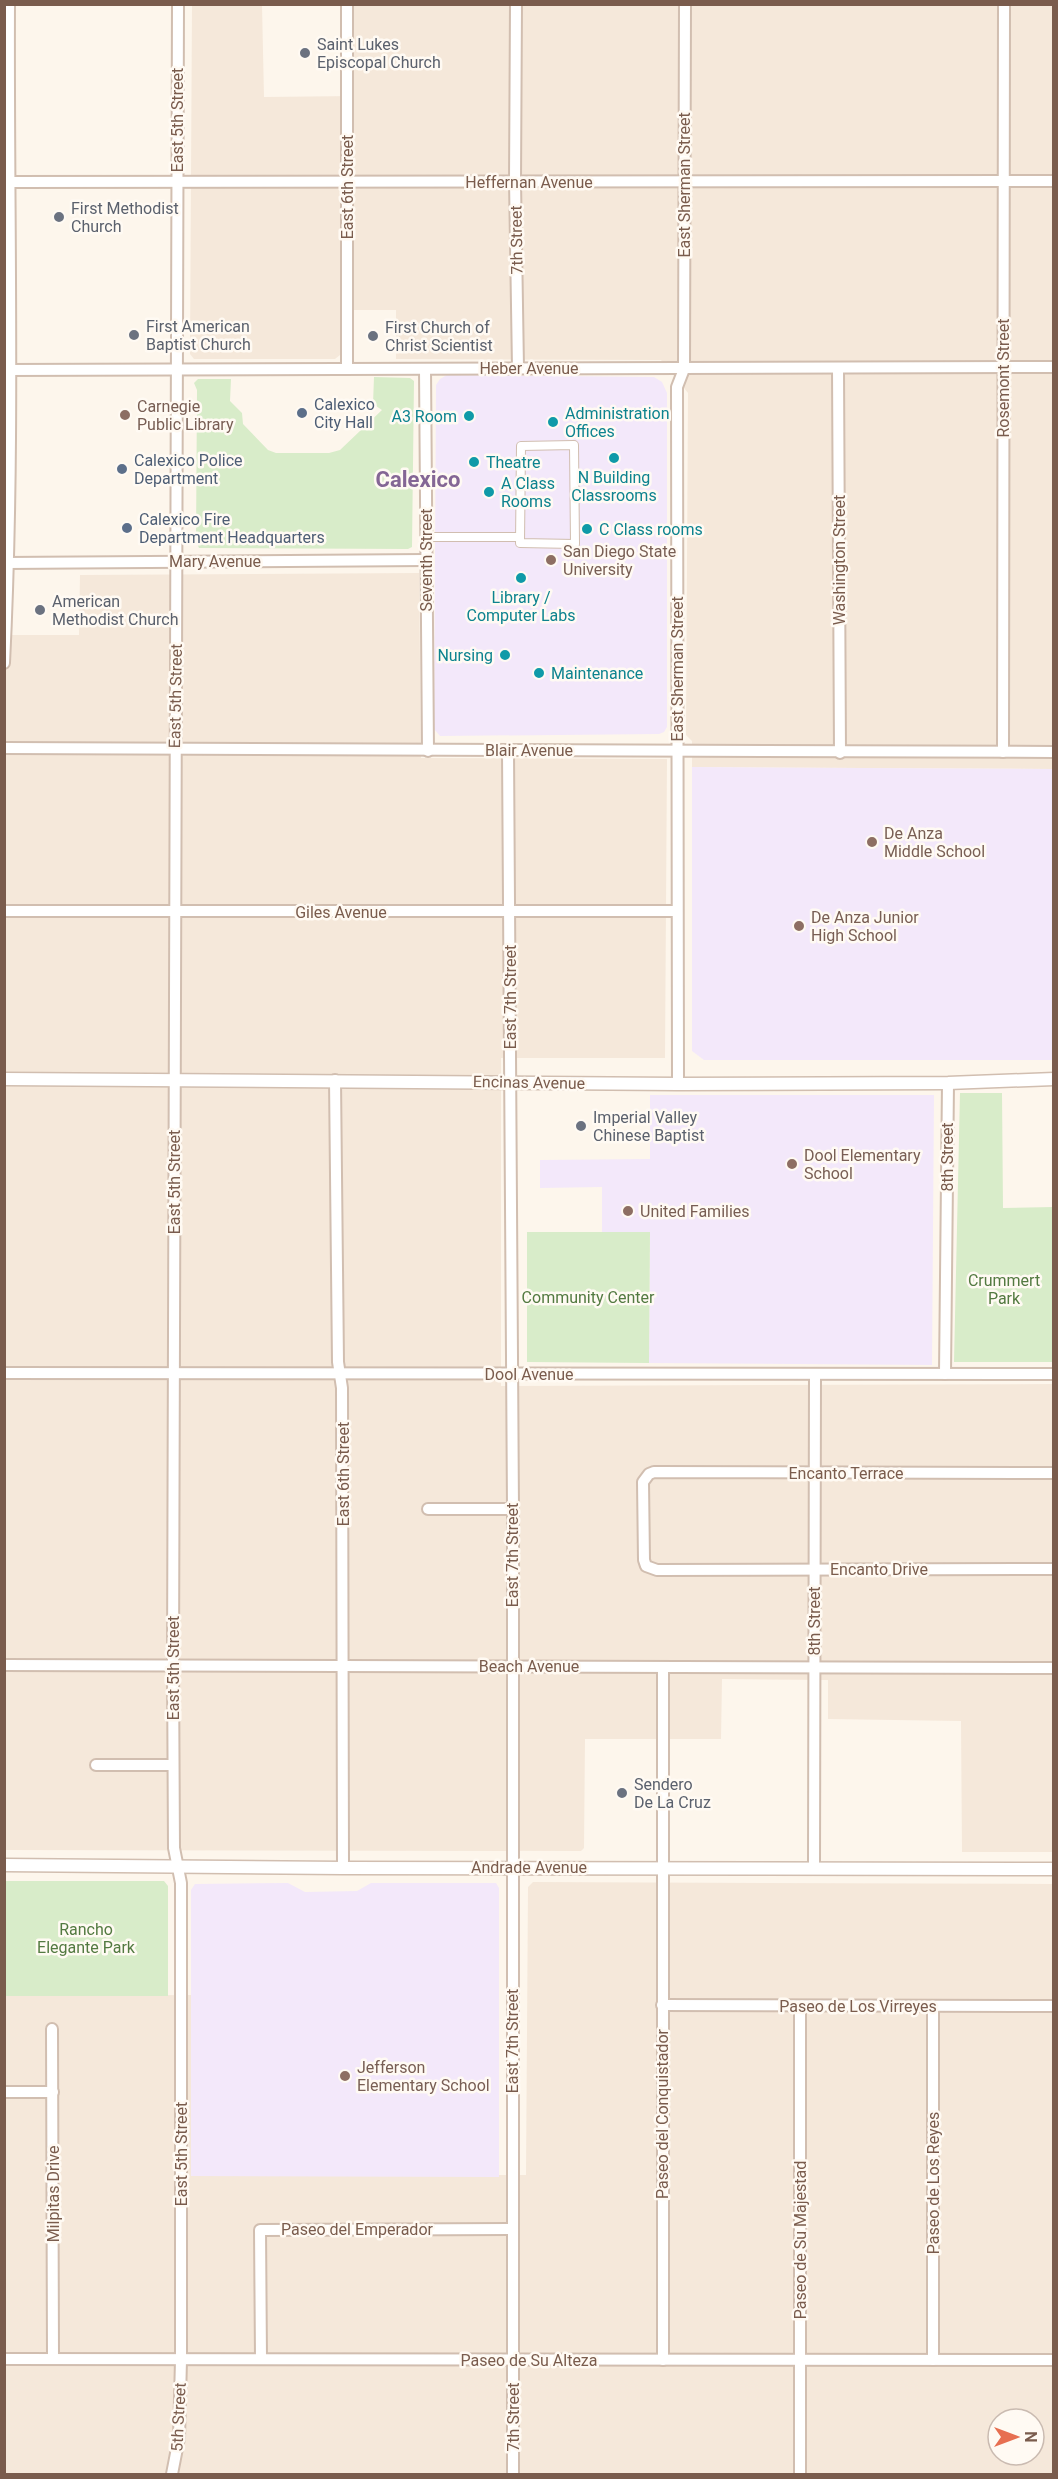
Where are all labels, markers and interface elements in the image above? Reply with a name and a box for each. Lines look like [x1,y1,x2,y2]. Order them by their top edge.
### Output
place label: Saint Lukes Episcopal Church [317,35,441,72]
marker: Saint Lukes Episcopal Church [298,46,312,60]
street label: East 5th Street [168,68,187,172]
street label: East Sherman Street [675,112,694,258]
street label: East 6th Street [338,135,357,239]
street label: Heffernan Avenue [465,173,593,192]
place label: First Methodist Church [71,199,179,236]
street label: 7th Street [506,205,527,275]
marker: First Methodist Church [52,210,66,224]
place label: First American Baptist Church [146,317,251,354]
place label: First Church of Christ Scientist [385,318,493,355]
street label: Rosemont Street [994,318,1013,438]
marker: First American Baptist Church [127,328,141,342]
marker: First Church of Christ Scientist [366,329,380,343]
street label: Heber Avenue [479,359,579,378]
place label: Calexico City Hall [314,395,375,432]
place label: Carnegie Public Library [137,397,234,434]
place label: Administration Offices [565,404,670,441]
marker: Calexico City Hall [295,406,309,420]
place label: A3 Room [391,407,457,426]
marker: Carnegie Public Library [118,408,132,422]
marker: A3 Room [462,409,476,423]
marker: Administration Offices [546,415,560,429]
place label: Calexico Police Department [134,451,243,488]
marker: N Building Classrooms [607,451,621,465]
place label: Theatre [486,453,541,472]
marker: Theatre [467,455,481,469]
marker: Calexico Police Department [115,462,129,476]
district label: Calexico [376,467,460,492]
place label: N Building Classrooms [571,468,657,505]
place label: A Class Rooms [501,474,555,511]
marker: A Class Rooms [482,485,496,499]
street label: Washington Street [830,495,849,625]
street label: Seventh Street [417,508,436,612]
place label: Calexico Fire Department Headquarters [139,510,325,547]
place label: C Class rooms [599,520,703,539]
marker: Calexico Fire Department Headquarters [120,521,134,535]
marker: C Class rooms [580,522,594,536]
place label: San Diego State University [563,542,676,579]
street label: Mary Avenue [169,552,261,571]
marker: San Diego State University [544,553,558,567]
marker: Library / Computer Labs [514,571,528,585]
place label: Library / Computer Labs [466,588,576,625]
place label: American Methodist Church [52,592,179,629]
street label: East Sherman Street [668,596,687,742]
marker: American Methodist Church [33,603,47,617]
street label: East 5th Street [165,644,186,748]
place label: Nursing [437,646,493,665]
marker: Nursing [498,648,512,662]
place label: Maintenance [551,664,643,683]
marker: Maintenance [532,666,546,680]
street label: Blair Avenue [485,741,573,760]
place label: De Anza Middle School [884,824,985,861]
marker: De Anza Middle School [865,835,879,849]
street label: Giles Avenue [295,903,387,922]
place label: De Anza Junior High School [811,908,919,945]
marker: De Anza Junior High School [792,919,806,933]
street label: East 7th Street [501,945,520,1049]
street label: Encinas Avenue [473,1072,585,1093]
place label: Imperial Valley Chinese Baptist [593,1108,704,1145]
marker: Imperial Valley Chinese Baptist [574,1119,588,1133]
street label: 8th Street [938,1122,957,1192]
street label: East 5th Street [165,1130,184,1234]
place label: Dool Elementary School [804,1146,921,1183]
marker: Dool Elementary School [785,1157,799,1171]
place label: United Families [640,1202,750,1221]
marker: United Families [621,1204,635,1218]
park label: Crummert Park [968,1271,1040,1308]
park label: Community Center [522,1288,655,1307]
street label: Dool Avenue [485,1365,573,1384]
street label: East 6th Street [334,1422,353,1526]
street label: Encanto Terrace [788,1464,904,1483]
street label: East 7th Street [503,1503,522,1607]
street label: Encanto Drive [830,1560,928,1579]
street label: 8th Street [805,1586,824,1656]
street label: East 5th Street [164,1616,183,1720]
street label: Beach Avenue [479,1657,579,1676]
place label: Sendero De La Cruz [634,1775,711,1812]
marker: Sendero De La Cruz [615,1786,629,1800]
street label: Andrade Avenue [471,1858,587,1877]
park label: Rancho Elegante Park [37,1920,136,1957]
street label: East 7th Street [503,1989,522,2093]
street label: Paseo de Los Virreyes [779,1997,937,2016]
street label: Paseo del Conquistador [653,2028,672,2199]
place label: Jefferson Elementary School [357,2058,490,2095]
marker: Jefferson Elementary School [338,2069,352,2083]
street label: East 5th Street [172,2102,191,2206]
street label: Paseo de Los Reyes [924,2112,943,2254]
street label: Milpitas Drive [44,2146,63,2242]
street label: Paseo de Su Majestad [791,2161,810,2319]
street label: Paseo del Emperador [281,2220,434,2239]
street label: Paseo de Su Alteza [461,2351,598,2370]
street label: 5th Street [167,2382,190,2452]
street label: 7th Street [504,2382,523,2452]
north arrow [986,2407,1046,2467]
text: N [1021,2431,1040,2443]

